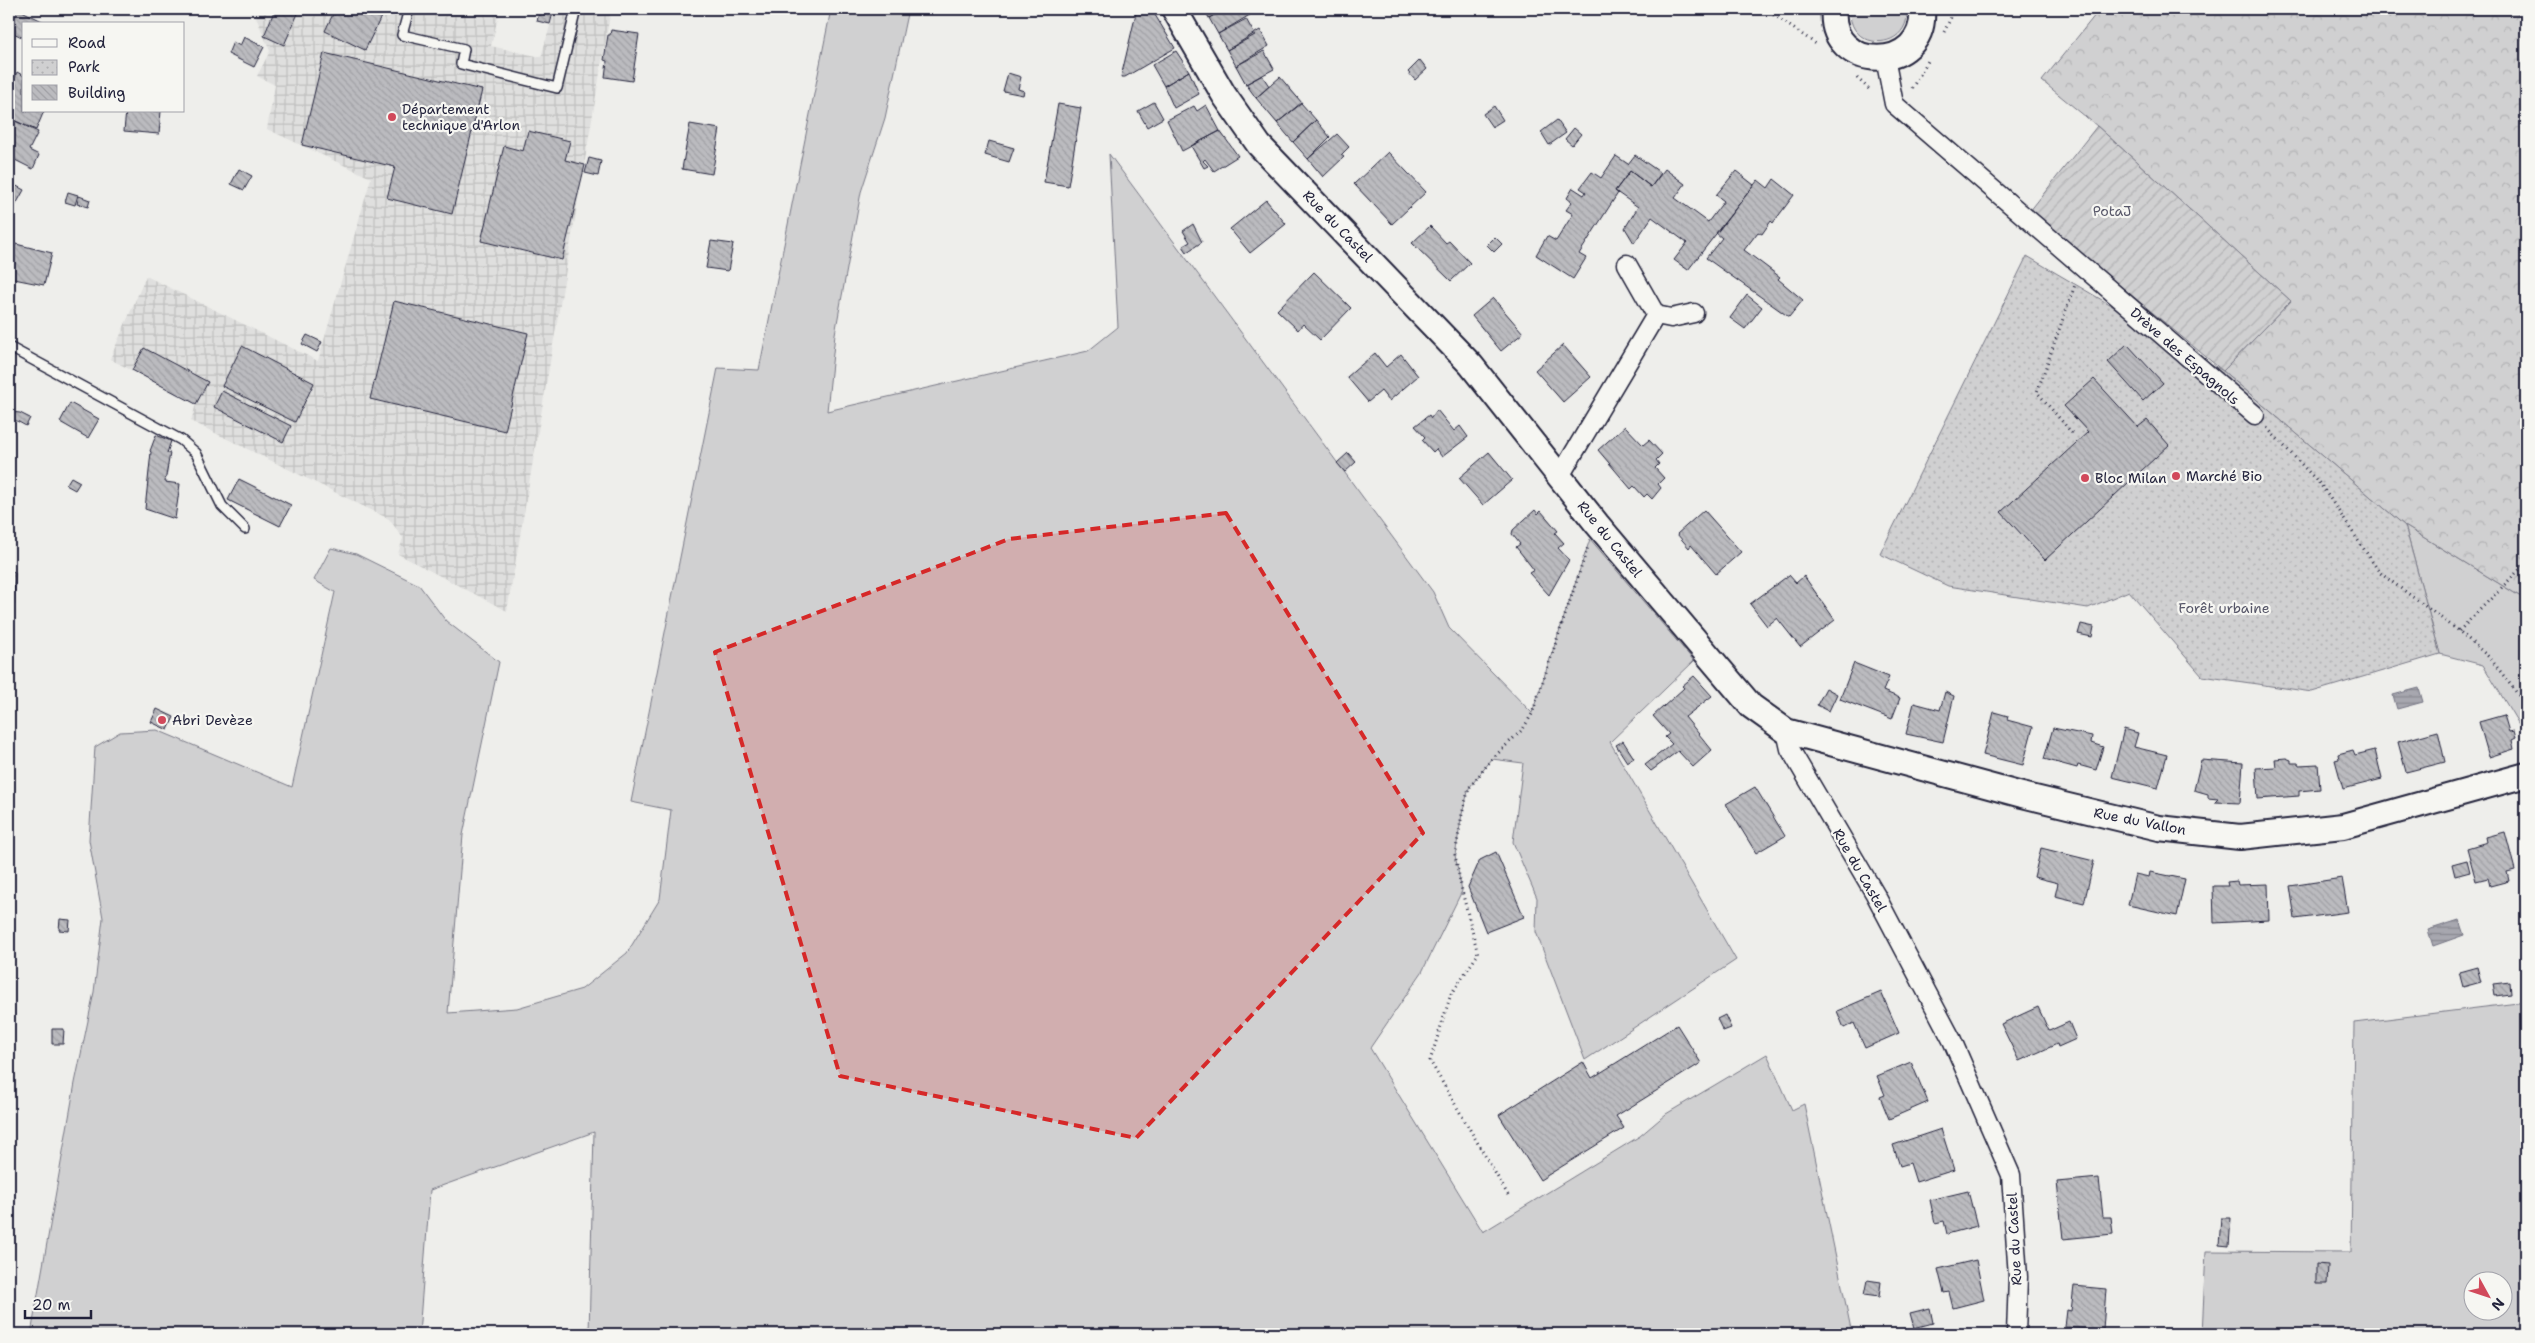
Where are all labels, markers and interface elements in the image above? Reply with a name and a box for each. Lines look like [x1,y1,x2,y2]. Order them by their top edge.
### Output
legend [22,22,185,112]
text: Road [68,33,106,53]
text: Park [68,57,100,77]
text: Building [68,83,125,103]
place label: Département technique d'Arlon [402,100,520,134]
marker: Département technique d'Arlon [386,111,398,123]
street label: Rue du Castel [1299,186,1377,266]
park label: PotaJ [2093,202,2131,220]
street label: Drève des Espagnols [2127,304,2243,409]
place label: Marché Bio [2186,467,2262,485]
place label: Bloc Milan [2095,469,2167,487]
marker: Marché Bio [2170,470,2182,482]
marker: Bloc Milan [2079,472,2091,484]
street label: Rue du Castel [1574,497,1647,581]
park label: Forêt urbaine [2178,599,2270,617]
place label: Abri Devèze [172,711,253,729]
marker: Abri Devèze [156,714,168,726]
street label: Rue du Vallon [2092,803,2188,839]
street label: Rue du Castel [1829,825,1891,915]
street label: Rue du Castel [2003,1191,2025,1286]
north arrow [2462,1270,2512,1320]
scale bar [25,1288,91,1320]
text: N [2487,1294,2508,1314]
text: 20 m [32,1295,71,1315]

